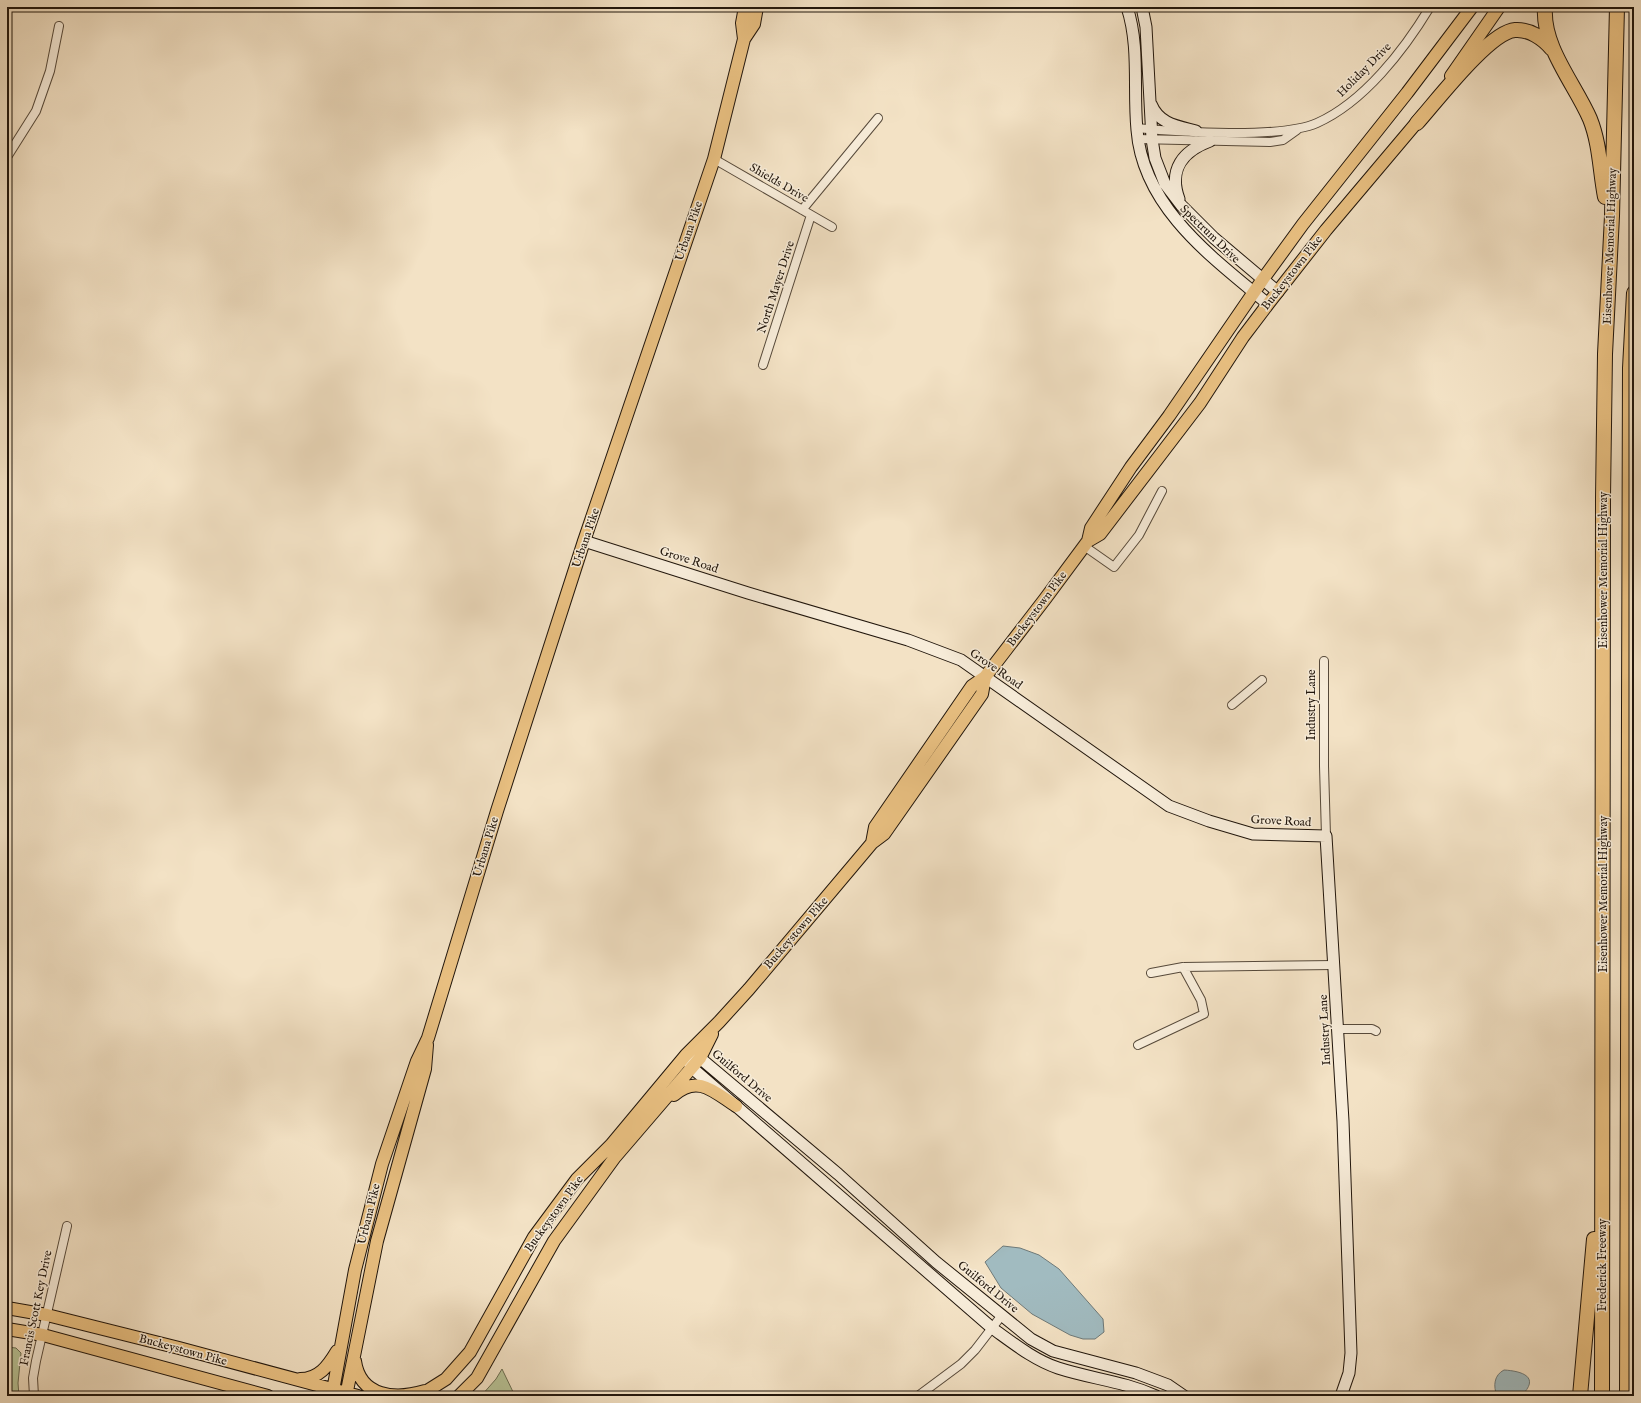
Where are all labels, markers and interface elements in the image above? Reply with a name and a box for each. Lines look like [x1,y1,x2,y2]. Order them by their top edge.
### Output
street label: Holiday Drive [1334,39,1395,100]
street label: Shields Drive [747,160,812,206]
street label: Eisenhower Memorial Highway [1600,167,1620,325]
street label: Urbana Pike [672,199,706,263]
street label: Spectrum Drive [1176,202,1244,268]
street label: Buckeystown Pike [1258,232,1326,313]
street label: North Mayer Drive [754,238,798,335]
street label: Eisenhower Memorial Highway [1596,491,1611,648]
street label: Urbana Pike [569,506,603,570]
street label: Grove Road [658,543,721,577]
street label: Buckeystown Pike [1004,568,1071,650]
street label: Grove Road [967,645,1026,693]
street label: Industry Lane [1304,669,1319,741]
street label: Grove Road [1250,812,1312,830]
street label: Urbana Pike [470,815,502,879]
street label: Eisenhower Memorial Highway [1596,815,1611,972]
street label: Buckeystown Pike [761,894,832,972]
street label: Industry Lane [1316,994,1334,1066]
street label: Guilford Drive [709,1046,776,1106]
street label: Buckeystown Pike [521,1173,587,1255]
street label: Urbana Pike [354,1182,384,1246]
street label: Frederick Freeway [1595,1219,1610,1311]
street label: Francis Scott Key Drive [16,1248,56,1367]
street label: Guilford Drive [954,1258,1022,1317]
street label: Buckeystown Pike [137,1331,229,1369]

